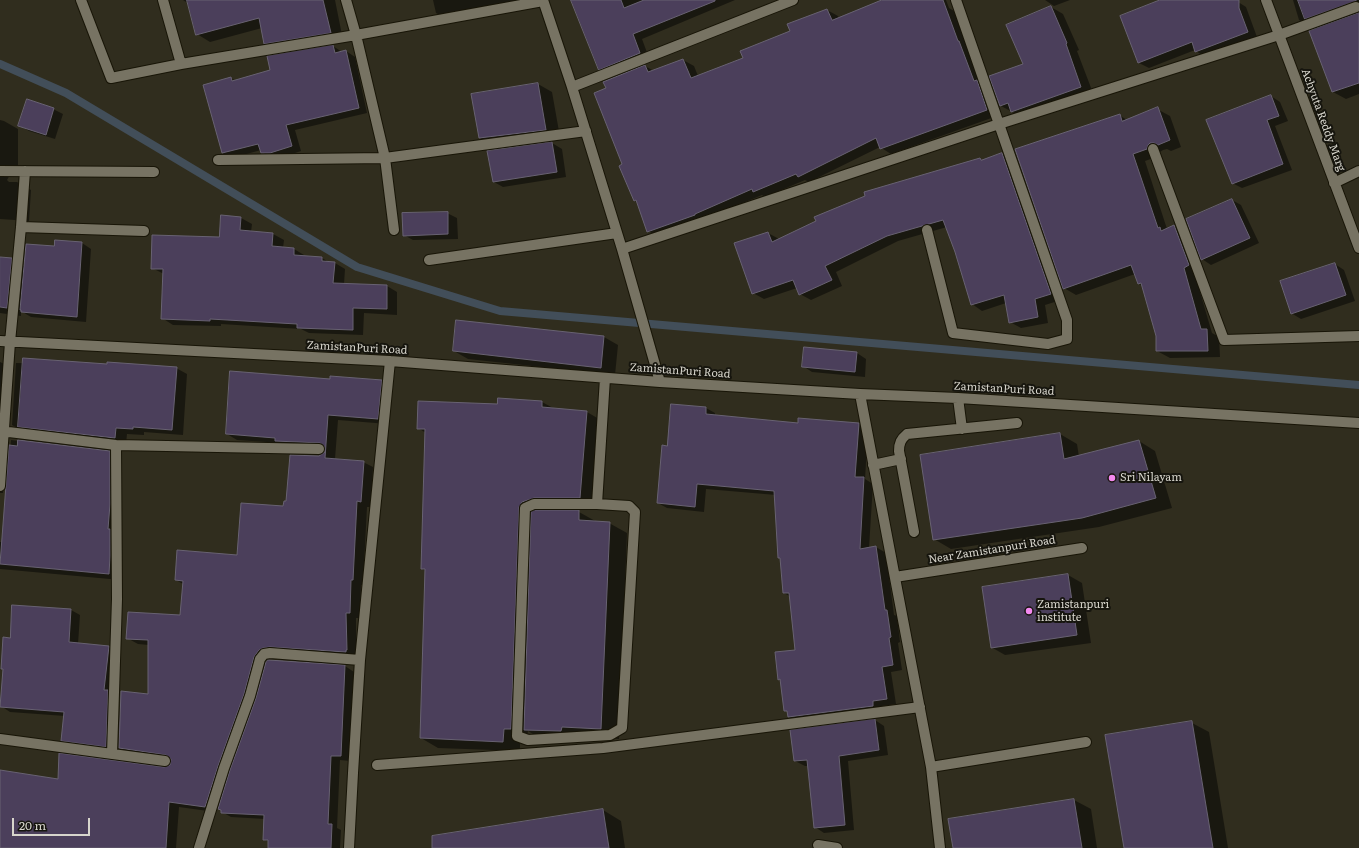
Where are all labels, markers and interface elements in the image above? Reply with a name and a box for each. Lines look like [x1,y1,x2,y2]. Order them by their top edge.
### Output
street label: Achyuta Reddy Marg [1298,67,1348,173]
street label: ZamistanPuri Road [306,339,408,357]
street label: ZamistanPuri Road [629,361,731,381]
street label: ZamistanPuri Road [953,380,1055,398]
place label: Sri Nilayam [1120,471,1182,485]
marker: Sri Nilayam [1107,473,1117,483]
street label: Near Zamistanpuri Road [927,533,1057,567]
place label: Zamistanpuri institute [1037,598,1109,624]
marker: Zamistanpuri institute [1024,606,1034,616]
scale bar [14,810,92,836]
text: 20 m [19,816,46,834]

